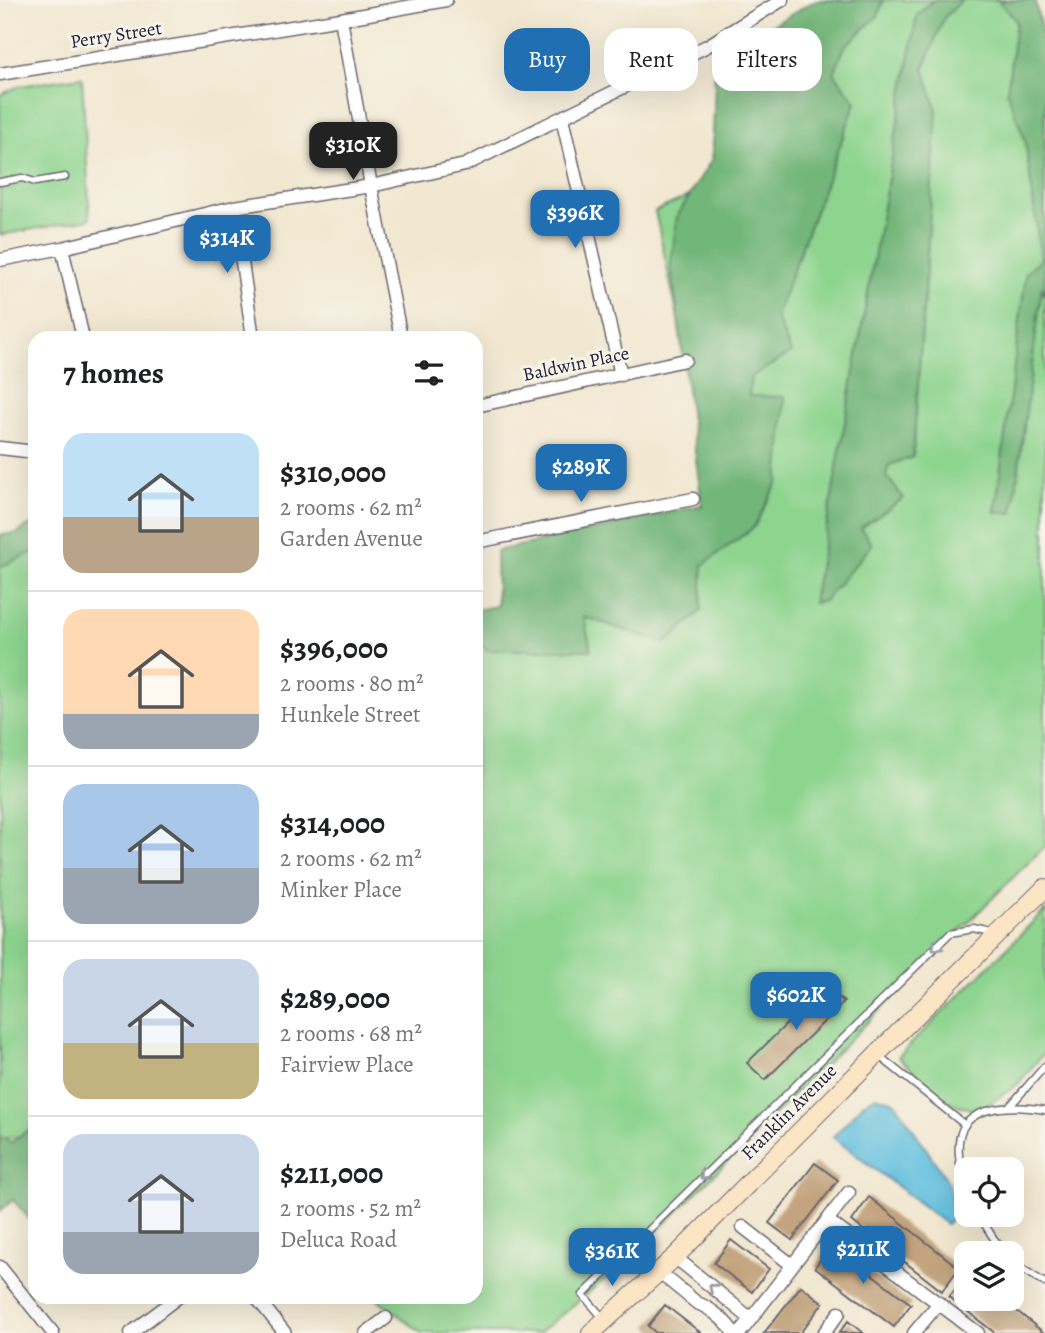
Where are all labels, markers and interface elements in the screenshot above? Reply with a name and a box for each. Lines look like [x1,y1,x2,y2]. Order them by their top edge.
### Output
street label: Perry Street [69,15,163,55]
chip: Buy [504,28,590,91]
chip: Rent [604,28,698,91]
chip: Filters [712,28,822,91]
pin: $310K [304,122,402,182]
text: $310K [325,129,381,160]
pin: $396K [526,190,624,250]
text: $396K [546,197,604,228]
pin: $314K [178,216,276,275]
text: $314K [200,222,254,253]
street label: Baldwin Place [520,340,632,388]
text: 7 homes [63,353,164,393]
icon: filters [410,354,448,392]
pin: $289K [532,444,630,504]
text: $289K [552,451,610,482]
text: $310,000 [280,452,386,492]
icon: home [119,461,203,545]
text: 2 rooms · 62 m² [280,492,422,523]
text: Garden Avenue [280,523,423,554]
text: $396,000 [280,628,388,668]
icon: home [119,637,203,721]
text: 2 rooms · 80 m² [280,668,424,699]
text: Hunkele Street [280,699,421,730]
text: $314,000 [280,803,385,843]
icon: home [119,812,203,896]
text: 2 rooms · 62 m² [280,843,422,874]
text: Minker Place [280,874,402,905]
one-way arrow [931,939,944,952]
pin: $602K [747,972,845,1032]
text: $289,000 [280,978,390,1018]
text: $602K [766,979,826,1010]
icon: home [119,987,203,1071]
text: 2 rooms · 68 m² [280,1018,422,1049]
text: Fairview Place [280,1049,414,1080]
street label: Franklin Avenue [735,1058,843,1166]
text: $211,000 [280,1153,383,1193]
map controls [954,1157,1024,1311]
button: locate [954,1157,1024,1227]
icon: home [119,1162,203,1246]
one-way arrow [700,1167,713,1180]
text: 2 rooms · 52 m² [280,1193,421,1224]
text: Deluca Road [280,1224,397,1255]
pin: $211K [814,1226,912,1286]
pin: $361K [563,1228,661,1288]
text: $211K [836,1233,890,1264]
text: $361K [585,1235,639,1266]
button: layers [954,1241,1024,1311]
one-way arrow [708,1284,721,1296]

